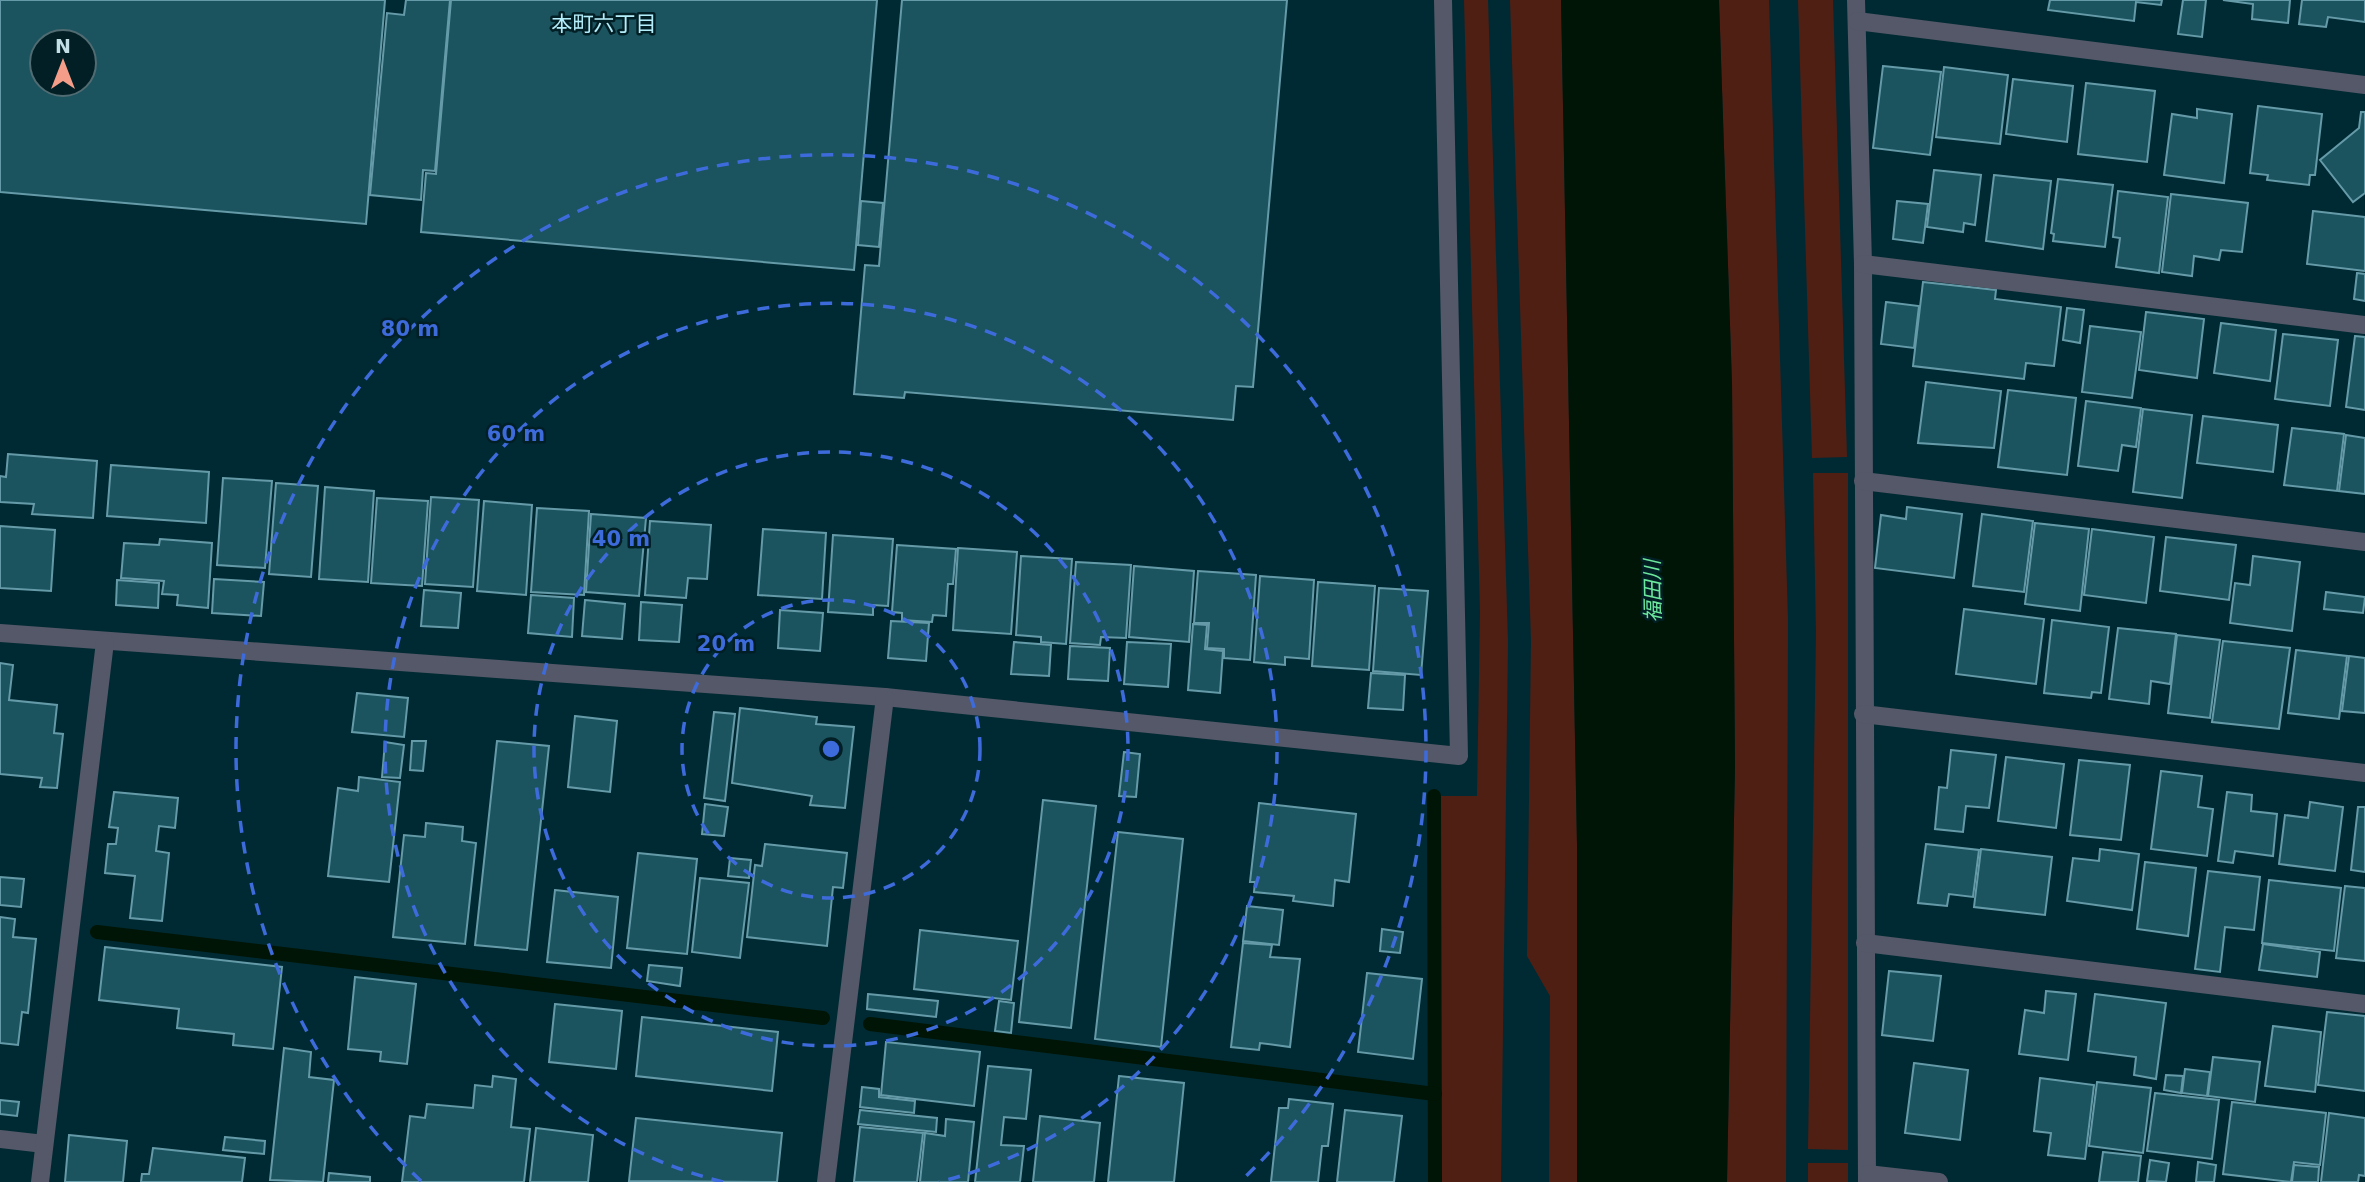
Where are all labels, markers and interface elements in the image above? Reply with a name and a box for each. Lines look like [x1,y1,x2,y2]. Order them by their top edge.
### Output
district label: 本町六丁目 [552,12,657,36]
north arrow [28,28,98,98]
text: N [55,35,71,57]
text: 80 m [381,317,439,341]
text: 60 m [487,422,545,446]
text: 40 m [592,527,650,551]
water label: 福田川 [1640,557,1666,623]
text: 20 m [697,632,755,656]
centre of rings [819,737,843,761]

